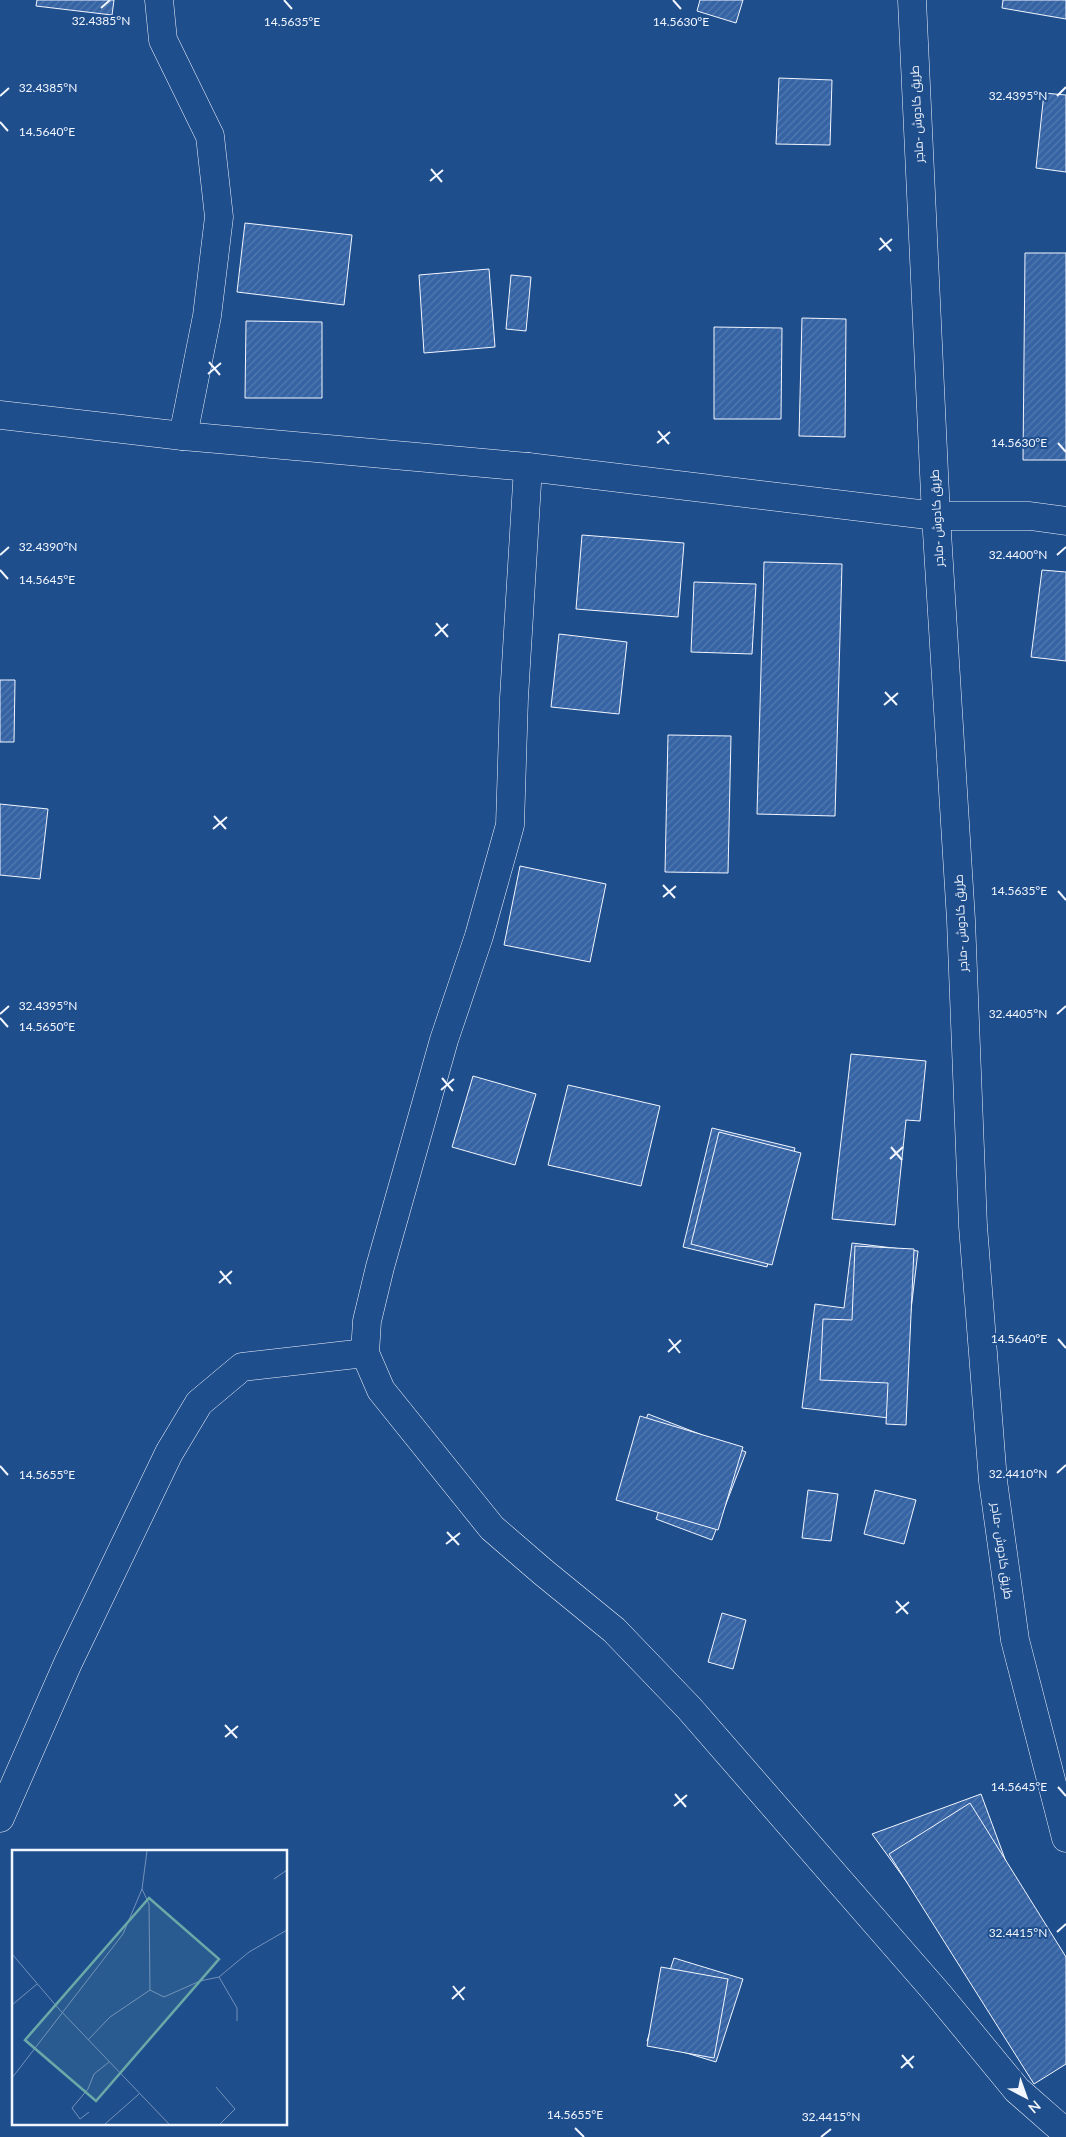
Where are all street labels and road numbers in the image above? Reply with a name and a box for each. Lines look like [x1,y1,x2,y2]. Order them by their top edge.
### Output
street label: طريق كادوش -ماجر [906,65,927,164]
street label: طريق كادوش -ماجر [926,469,947,568]
street label: طريق كادوش -ماجر [950,874,971,973]
street label: طريق كادوش -ماجر [988,1501,1017,1600]

